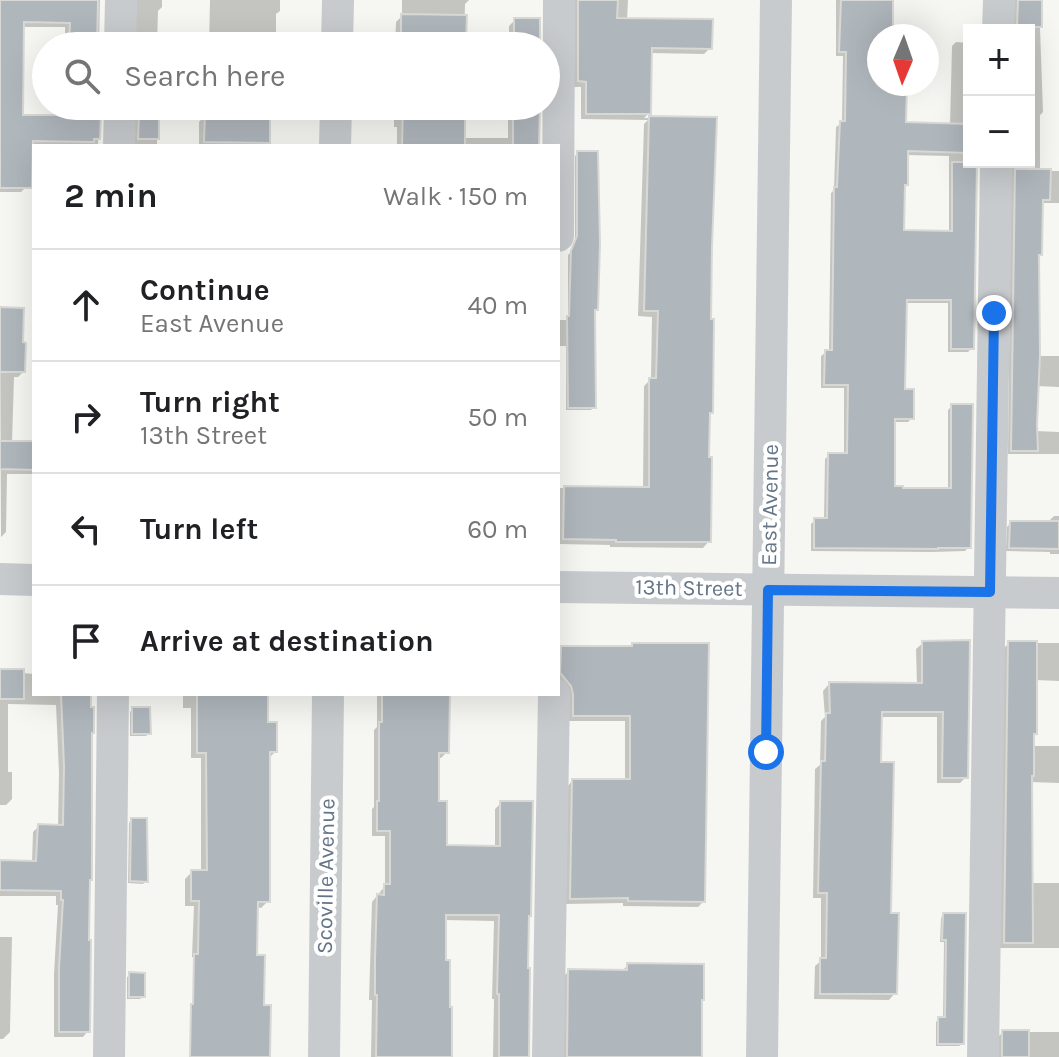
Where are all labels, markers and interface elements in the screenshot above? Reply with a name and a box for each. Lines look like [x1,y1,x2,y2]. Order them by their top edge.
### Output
north arrow [867,24,939,96]
map controls [963,24,1035,168]
button: + [963,24,1035,96]
search box [32,32,560,120]
icon: search [60,54,104,98]
text: Search here [124,58,285,94]
button: − [963,96,1035,168]
text: 2 min [64,176,158,216]
text: Walk · 150 m [383,181,528,212]
text: Continue [140,272,270,308]
icon: ahead [64,283,108,327]
text: 40 m [468,290,528,321]
route end [976,295,1012,331]
text: East Avenue [140,308,284,339]
text: Turn right [140,384,280,420]
icon: right [64,395,108,439]
text: 50 m [467,402,528,433]
text: 13th Street [140,420,267,451]
street label: East Avenue [756,444,784,566]
icon: left [64,507,108,551]
text: Turn left [140,511,258,547]
text: 60 m [467,514,528,545]
street label: 13th Street [635,574,743,602]
icon: arrive [64,619,108,663]
text: Arrive at destination [140,623,434,659]
route start [748,734,784,770]
street label: Scoville Avenue [312,798,340,954]

